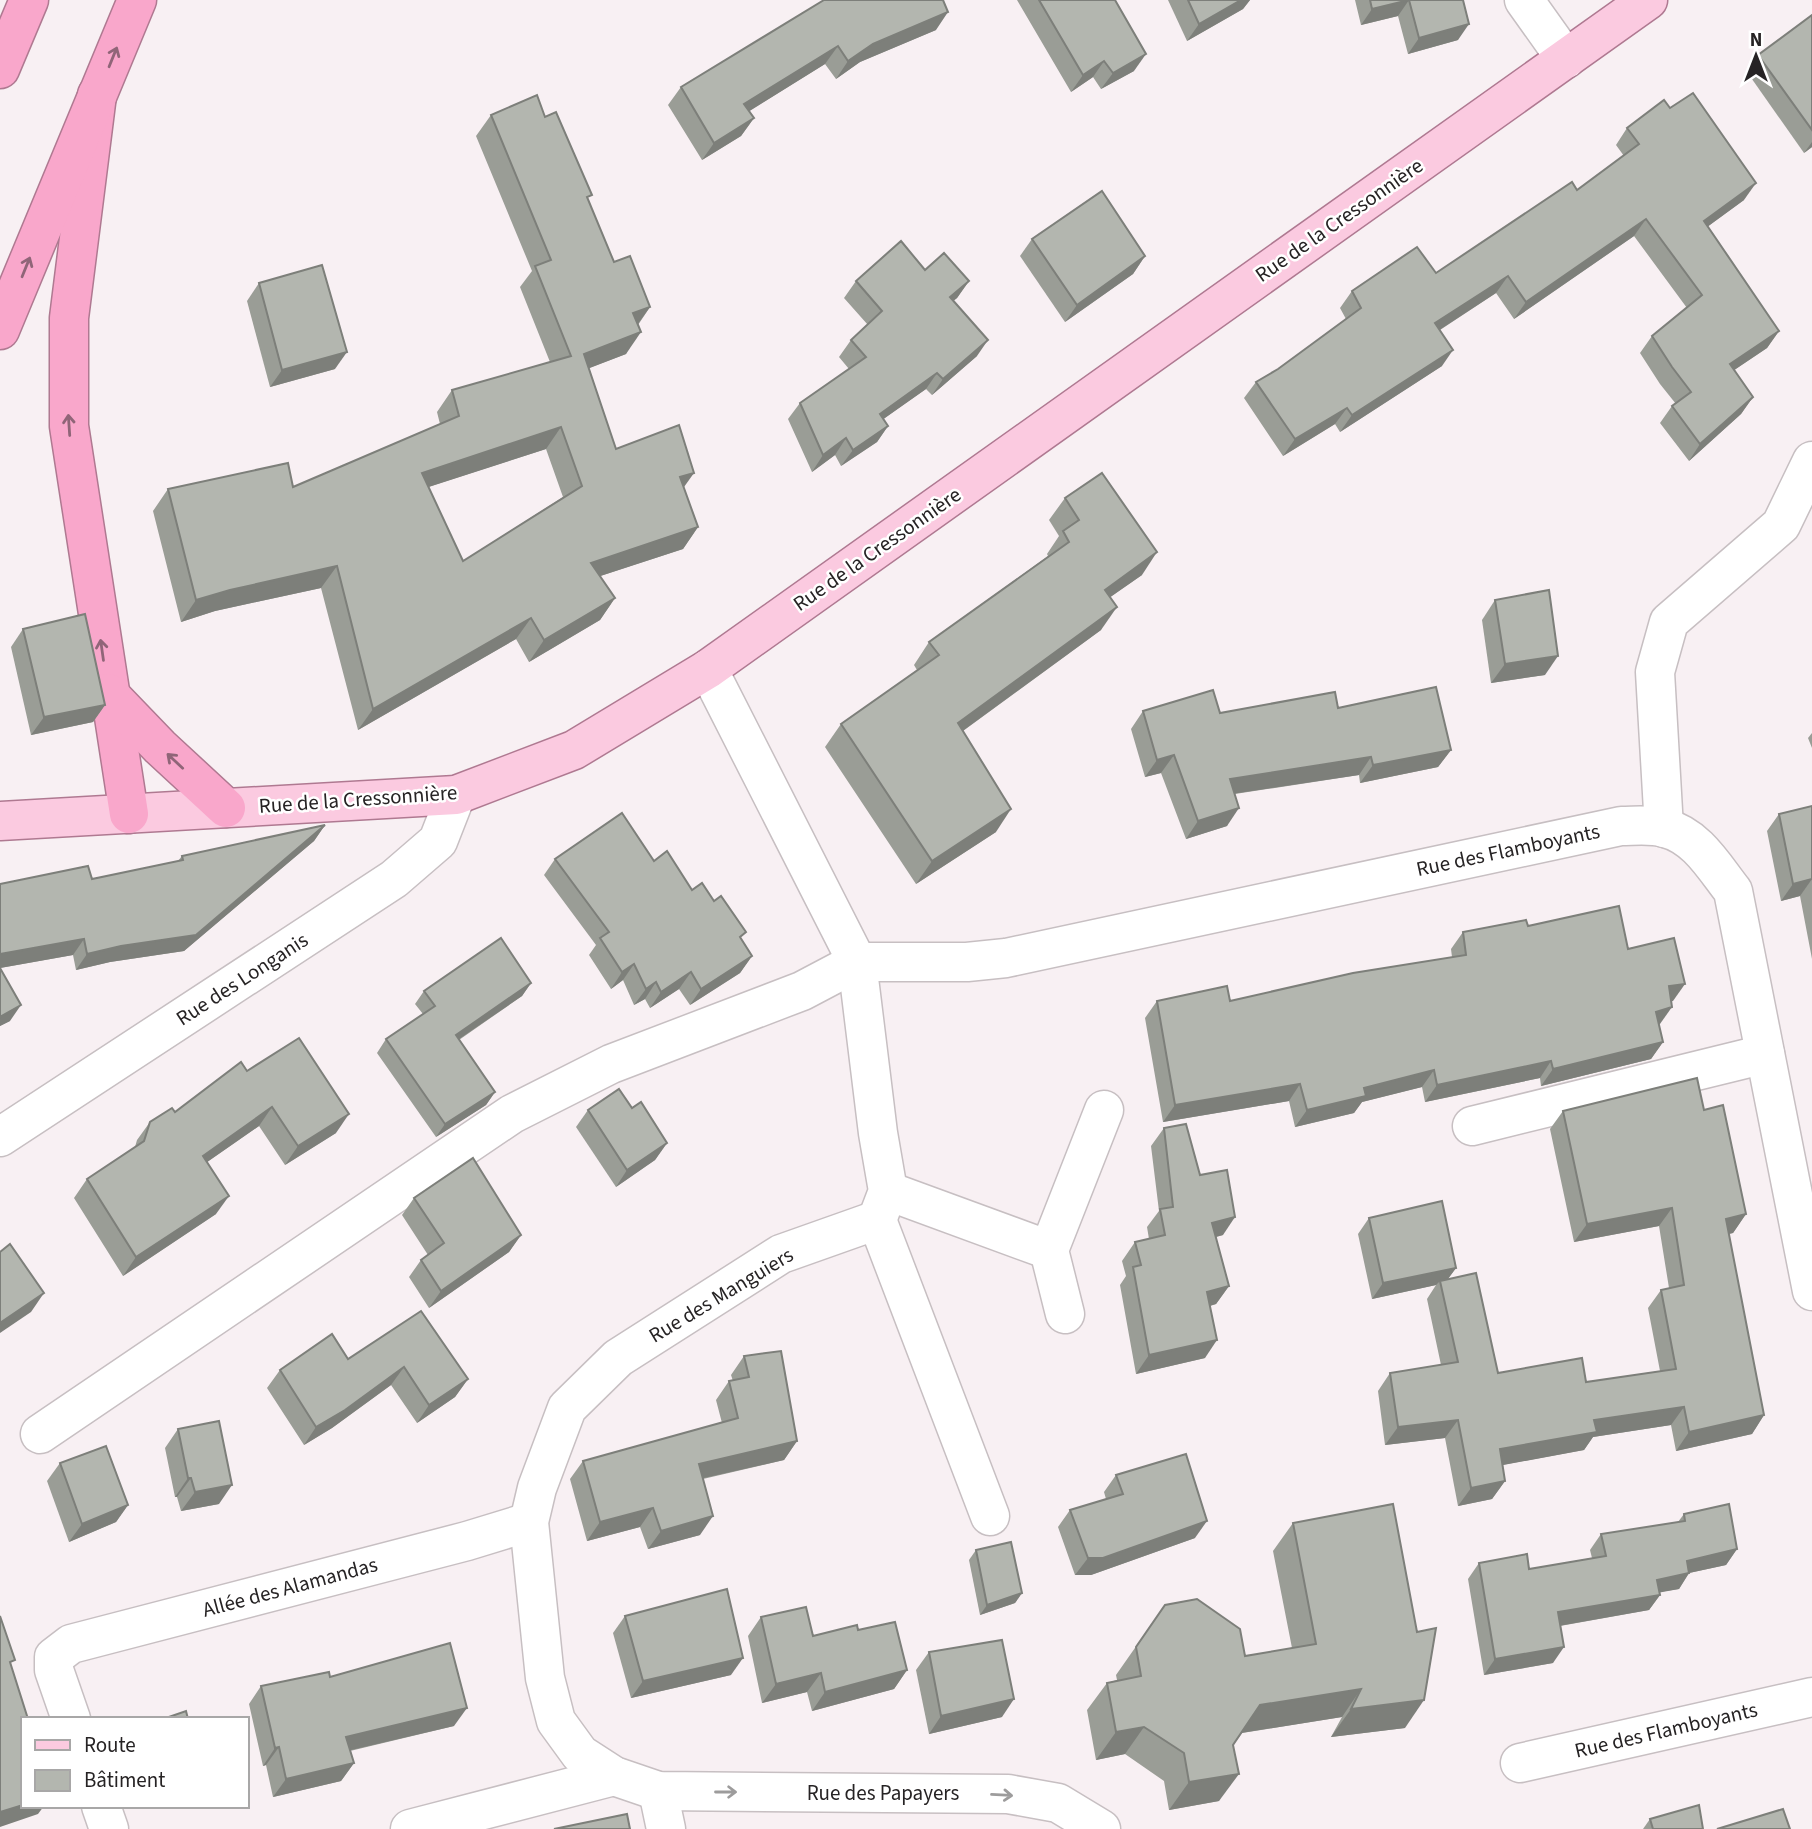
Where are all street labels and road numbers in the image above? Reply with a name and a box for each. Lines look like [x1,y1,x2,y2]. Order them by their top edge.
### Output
street label: Rue de la Cressonnière [1249,151,1429,289]
street label: Rue de la Cressonnière [787,480,967,618]
street label: Rue de la Cressonnière [258,777,458,821]
street label: Rue des Flamboyants [1414,816,1603,884]
street label: Rue des Longanis [170,925,314,1033]
street label: Rue des Manguiers [643,1240,799,1350]
street label: Allée des Alamandas [199,1549,381,1625]
street label: Rue des Flamboyants [1572,1694,1761,1766]
street label: Rue des Papayers [807,1778,960,1808]

